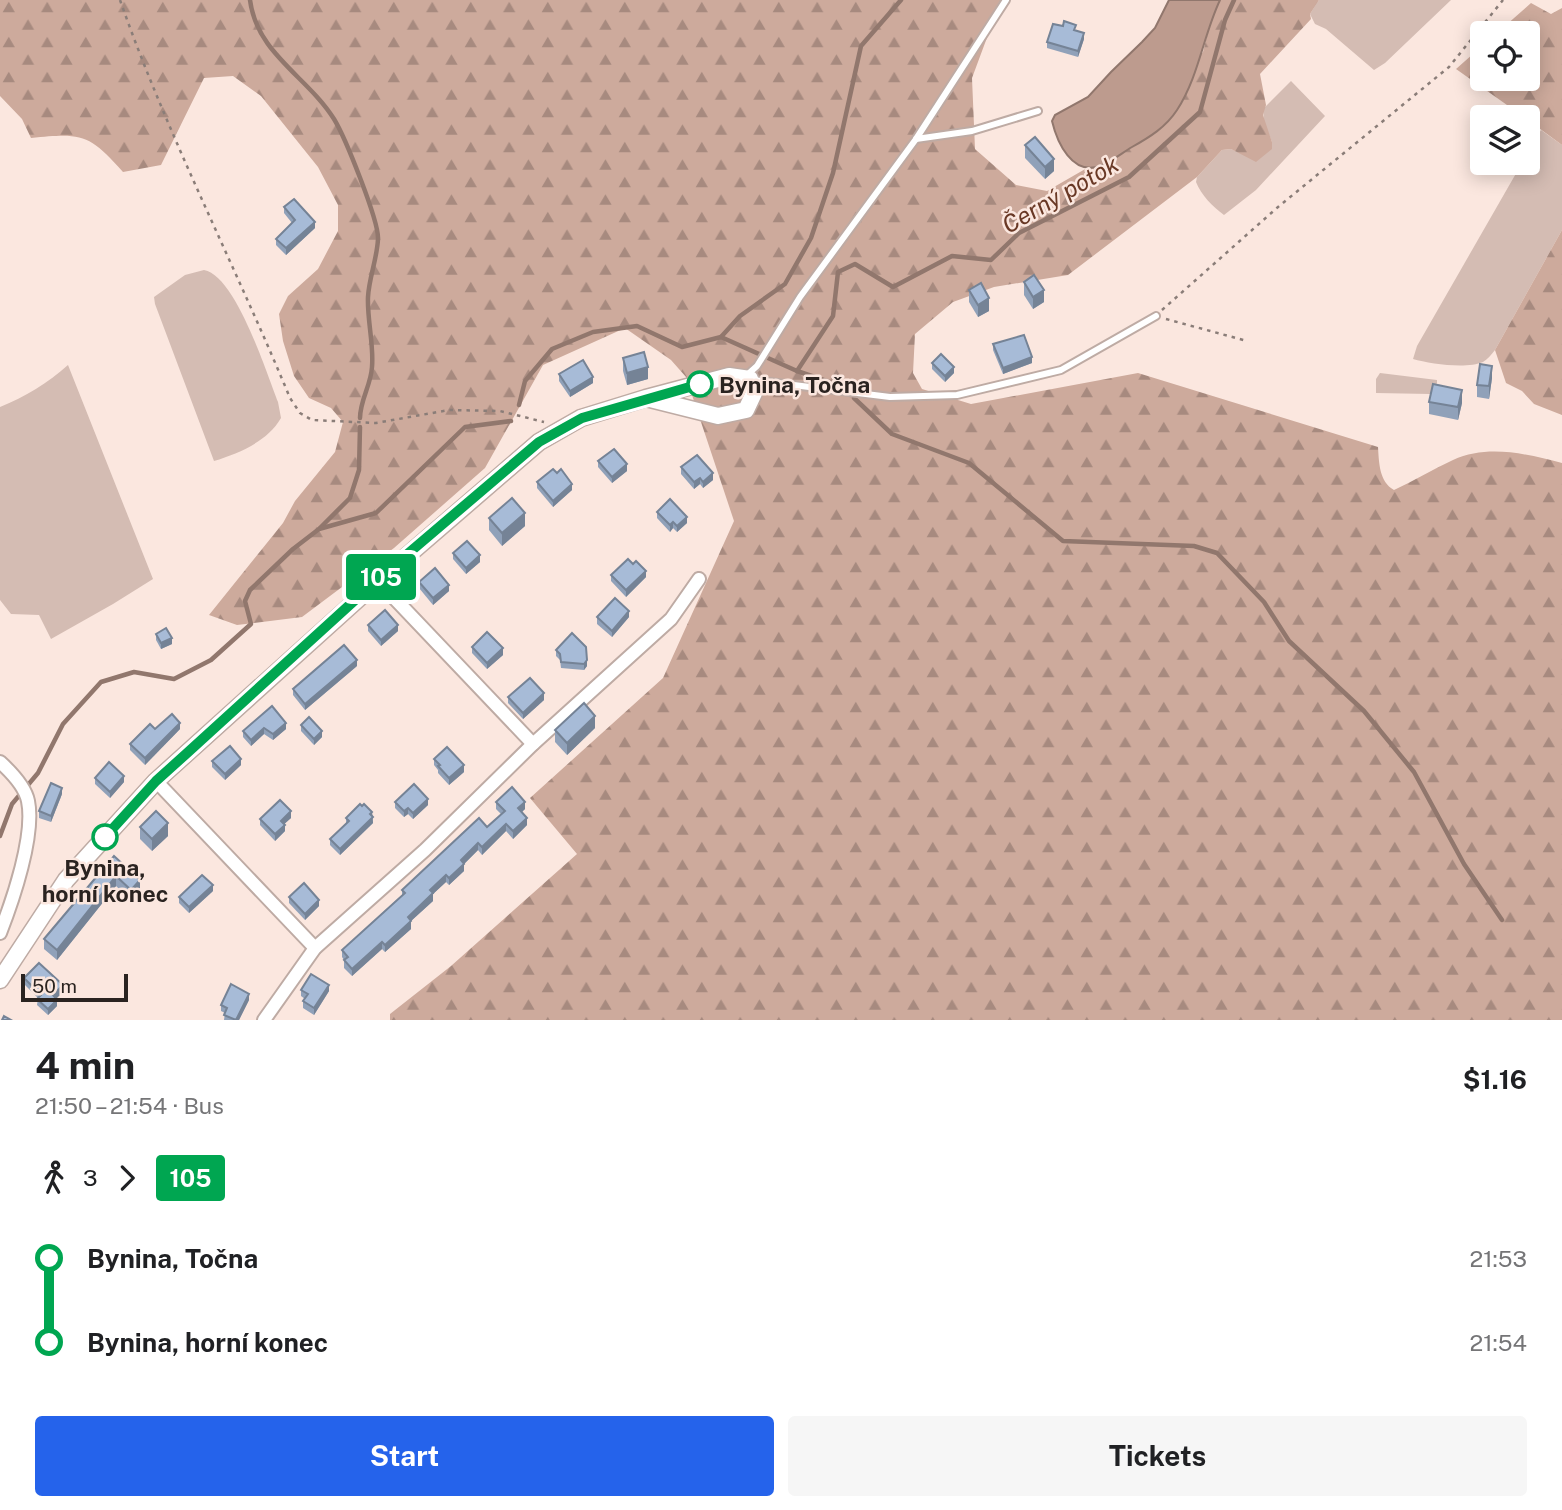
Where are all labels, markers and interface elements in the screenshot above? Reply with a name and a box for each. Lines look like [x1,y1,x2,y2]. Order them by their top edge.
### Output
map controls [1470,21,1540,175]
button: locate [1470,21,1540,91]
button: layers [1470,105,1540,175]
water label: Černý potok [997,149,1123,239]
marker: Bynina, Točna [687,371,713,397]
place label: Bynina, Točna [719,371,870,398]
line badge: 105 [341,554,421,600]
text: 105 [360,563,402,591]
marker: Bynina, horní konec [92,824,118,850]
place label: Bynina, horní konec [42,854,168,907]
scale bar [21,971,128,1003]
text: 50 m [32,975,77,997]
text: 4 min [35,1043,135,1088]
text: $1.16 [1463,1064,1527,1095]
text: 21:50 – 21:54 · Bus [35,1092,224,1119]
icon: walk [35,1159,73,1197]
icon: forward [108,1159,146,1197]
text: 3 [83,1164,98,1191]
text: 105 [170,1164,211,1192]
text: Bynina, Točna [87,1243,258,1274]
text: 21:53 [1470,1245,1527,1272]
text: Bynina, horní konec [87,1327,328,1358]
text: 21:54 [1470,1329,1527,1356]
button: Start [35,1416,774,1496]
button: Tickets [788,1416,1527,1496]

